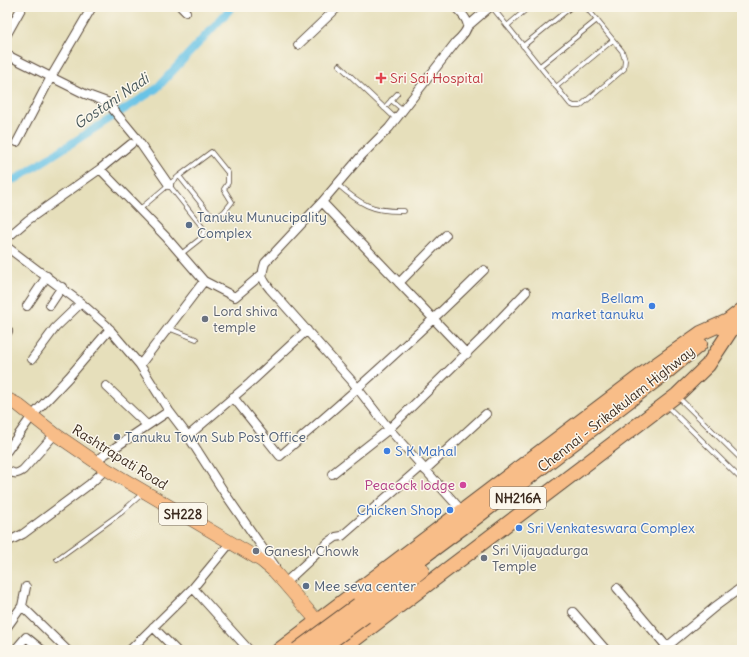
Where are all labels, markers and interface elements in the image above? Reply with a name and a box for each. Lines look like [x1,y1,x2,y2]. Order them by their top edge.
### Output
water label: Gostani Nadi [70,68,153,133]
place label: Sri Sai Hospital [390,69,483,87]
marker: Sri Sai Hospital [375,72,387,84]
place label: Tanuku Munucipality Complex [197,208,327,242]
marker: Tanuku Munucipality Complex [184,220,194,230]
place label: Bellam market tanuku [551,289,644,323]
marker: Bellam market tanuku [647,301,657,311]
place label: Lord shiva temple [213,302,278,336]
marker: Lord shiva temple [200,314,210,324]
street label: Chennai - Srikakulam Highway [534,342,698,476]
street label: Rashtrapati Road [69,420,171,494]
place label: Tanuku Town Sub Post Office [125,428,306,446]
marker: Tanuku Town Sub Post Office [112,432,122,442]
place label: S K Mahal [395,442,457,460]
marker: S K Mahal [382,446,392,456]
place label: Peacock lodge [365,476,455,494]
marker: Peacock lodge [458,480,468,490]
road number: NH216A [490,487,546,509]
place label: Chicken Shop [357,501,442,519]
road number: SH228 [159,503,207,525]
marker: Chicken Shop [445,505,455,515]
place label: Sri Venkateswara Complex [527,519,695,537]
marker: Sri Venkateswara Complex [514,523,524,533]
place label: Sri Vijayadurga Temple [492,541,589,575]
place label: Ganesh Chowk [264,542,359,560]
marker: Ganesh Chowk [251,546,261,556]
marker: Sri Vijayadurga Temple [479,553,489,563]
place label: Mee seva center [314,577,416,595]
marker: Mee seva center [301,581,311,591]

